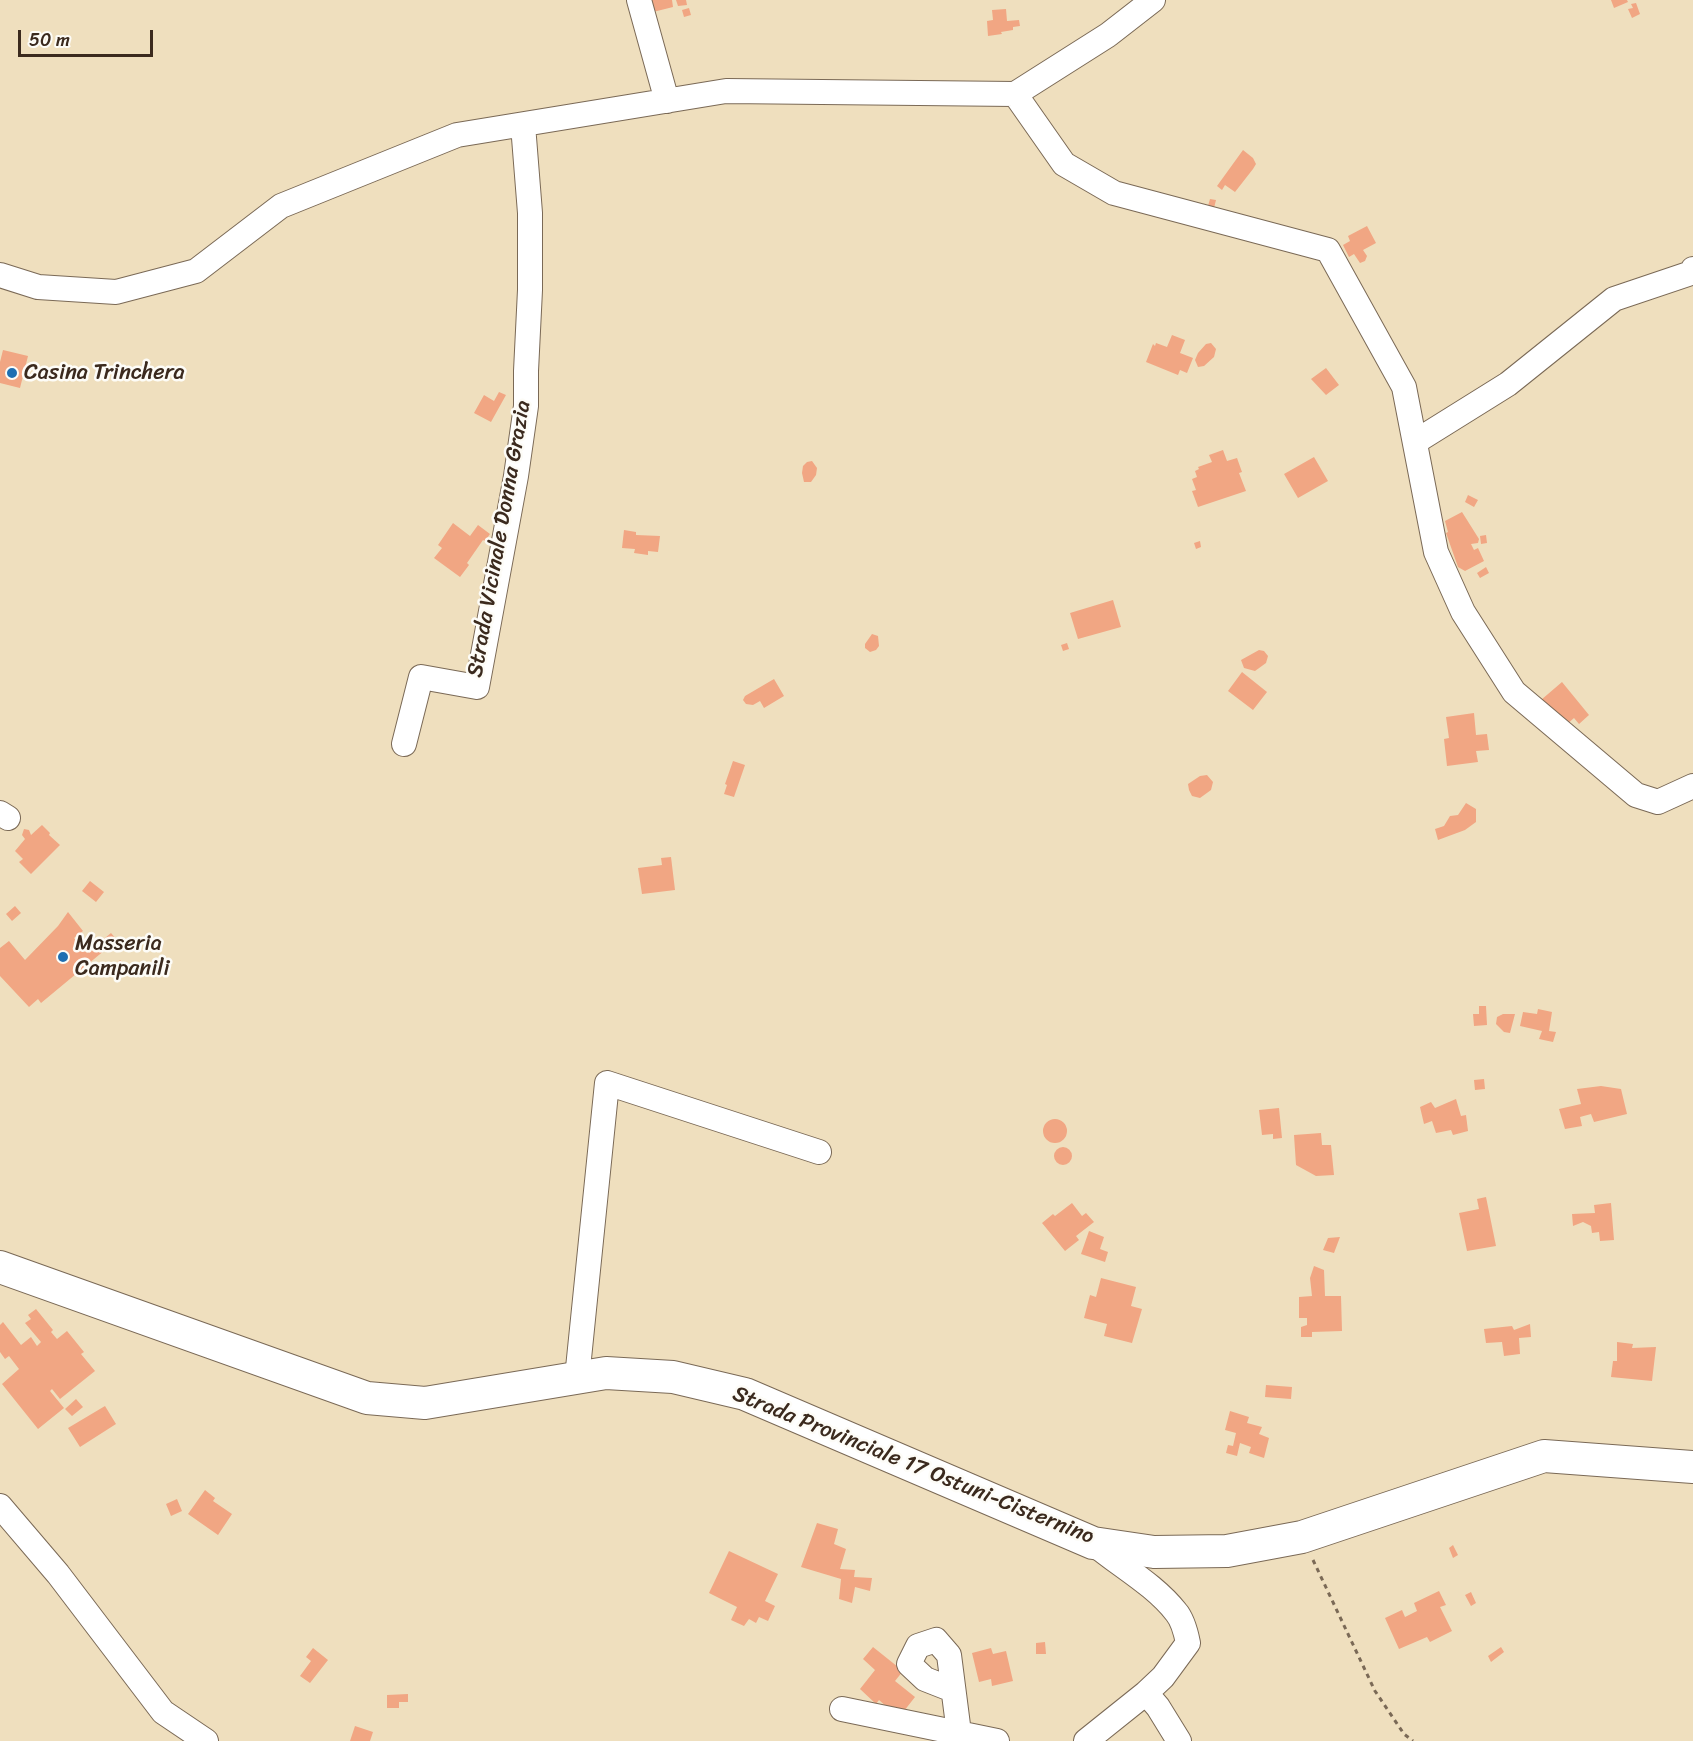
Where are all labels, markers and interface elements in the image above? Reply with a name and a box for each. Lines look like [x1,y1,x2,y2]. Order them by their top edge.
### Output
scale bar [21,18,156,56]
text: 50 m [29,24,70,56]
place label: Casina Trinchera [24,360,185,386]
marker: Casina Trinchera [5,366,19,380]
street label: Strada Vicinale Donna Grazia [463,399,537,679]
place label: Masseria Campanili [75,931,170,982]
marker: Masseria Campanili [56,950,70,964]
street label: Strada Provinciale 17 Ostuni-Cisternino [729,1381,1097,1551]

